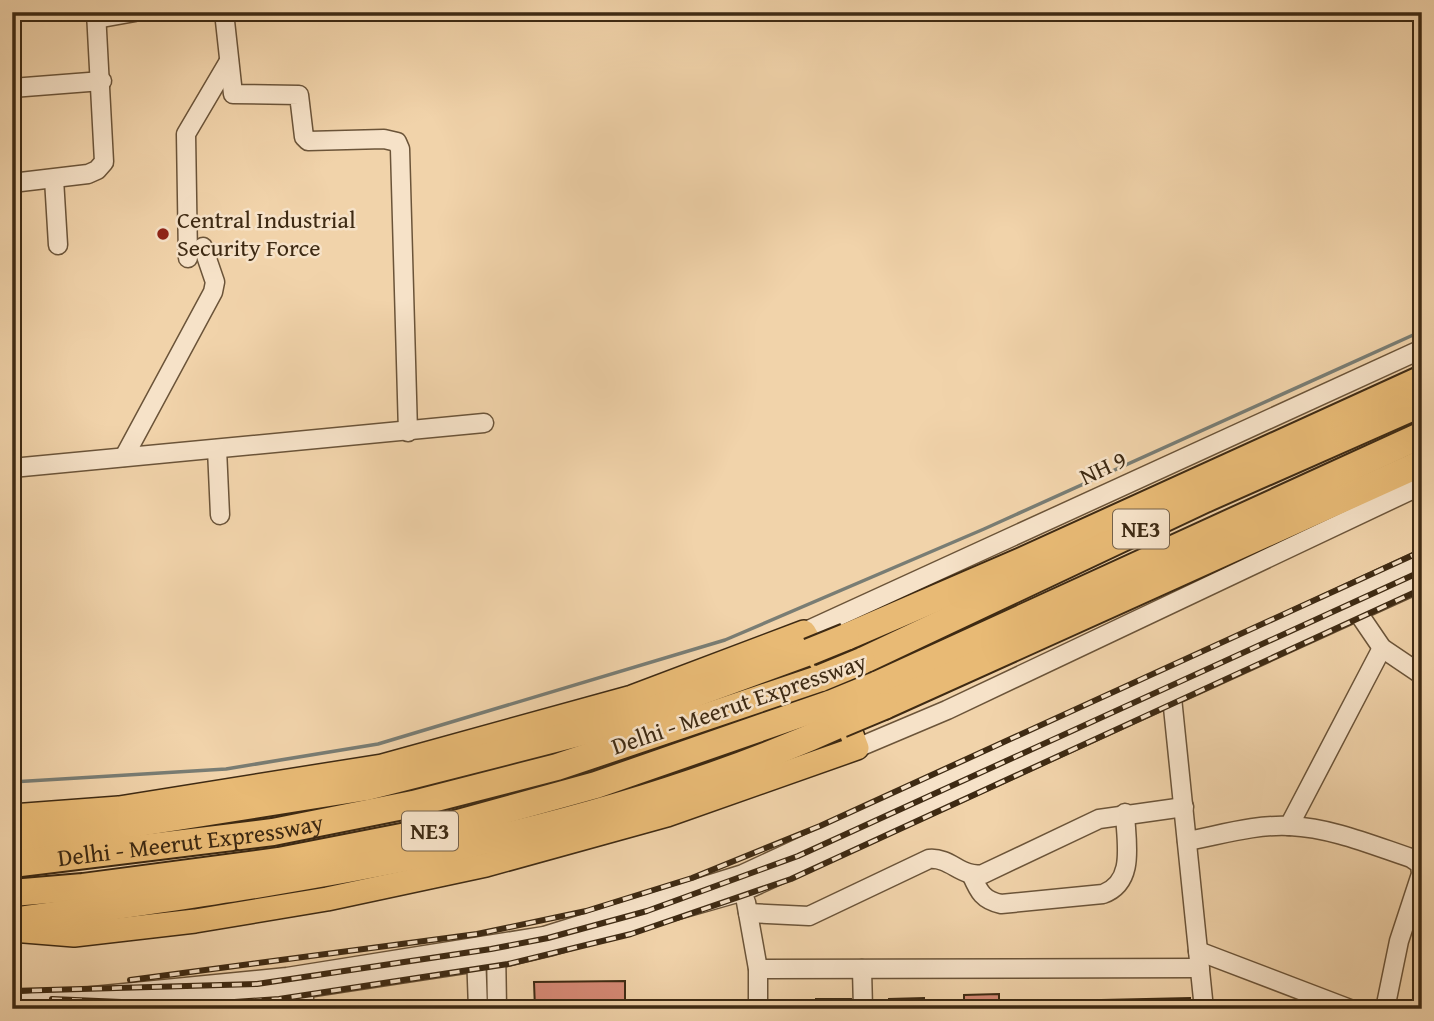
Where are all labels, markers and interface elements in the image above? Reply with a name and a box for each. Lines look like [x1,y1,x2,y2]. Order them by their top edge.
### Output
place label: Central Industrial Security Force [177,202,356,265]
marker: Central Industrial Security Force [155,226,171,242]
street label: NH 9 [1073,441,1132,494]
road number: NE3 [1113,509,1169,548]
street label: Delhi - Meerut Expressway [607,643,871,764]
street label: Delhi - Meerut Expressway [56,804,326,875]
road number: NE3 [402,811,458,850]

